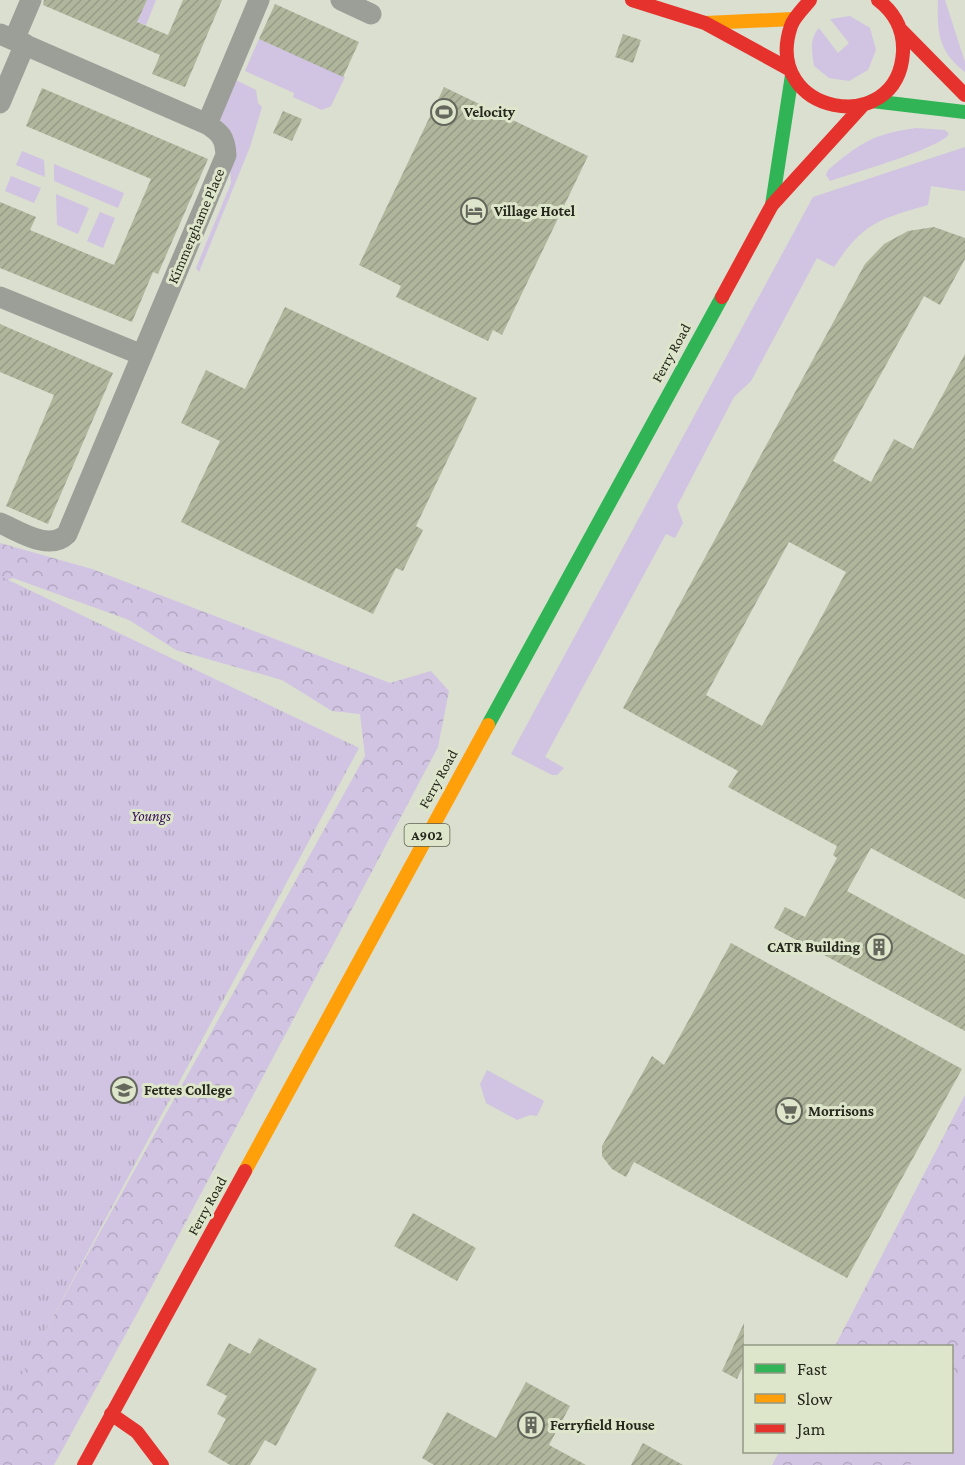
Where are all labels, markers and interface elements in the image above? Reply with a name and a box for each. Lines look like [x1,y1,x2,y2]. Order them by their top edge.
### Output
sports icon: Velocity [429,97,459,127]
place label: Velocity [463,104,516,120]
street label: Kimmerghame Place [165,166,229,286]
hotel icon: Village Hotel [459,196,489,226]
place label: Village Hotel [493,203,576,219]
street label: Ferry Road [648,321,695,386]
street label: Ferry Road [415,747,462,812]
park label: Youngs [131,808,171,825]
road number: A902 [404,824,450,846]
building icon: CATR Building [864,932,894,962]
place label: CATR Building [767,939,860,955]
school or university icon: Fettes College [109,1075,139,1105]
place label: Fettes College [144,1082,232,1098]
supermarket icon: Morrisons [774,1096,804,1126]
place label: Morrisons [808,1103,874,1119]
street label: Ferry Road [184,1174,231,1239]
legend [743,1345,953,1453]
text: Fast [797,1359,828,1379]
text: Slow [797,1389,833,1409]
building icon: Ferryfield House [516,1410,546,1440]
place label: Ferryfield House [550,1417,655,1433]
text: Jam [795,1419,826,1439]

